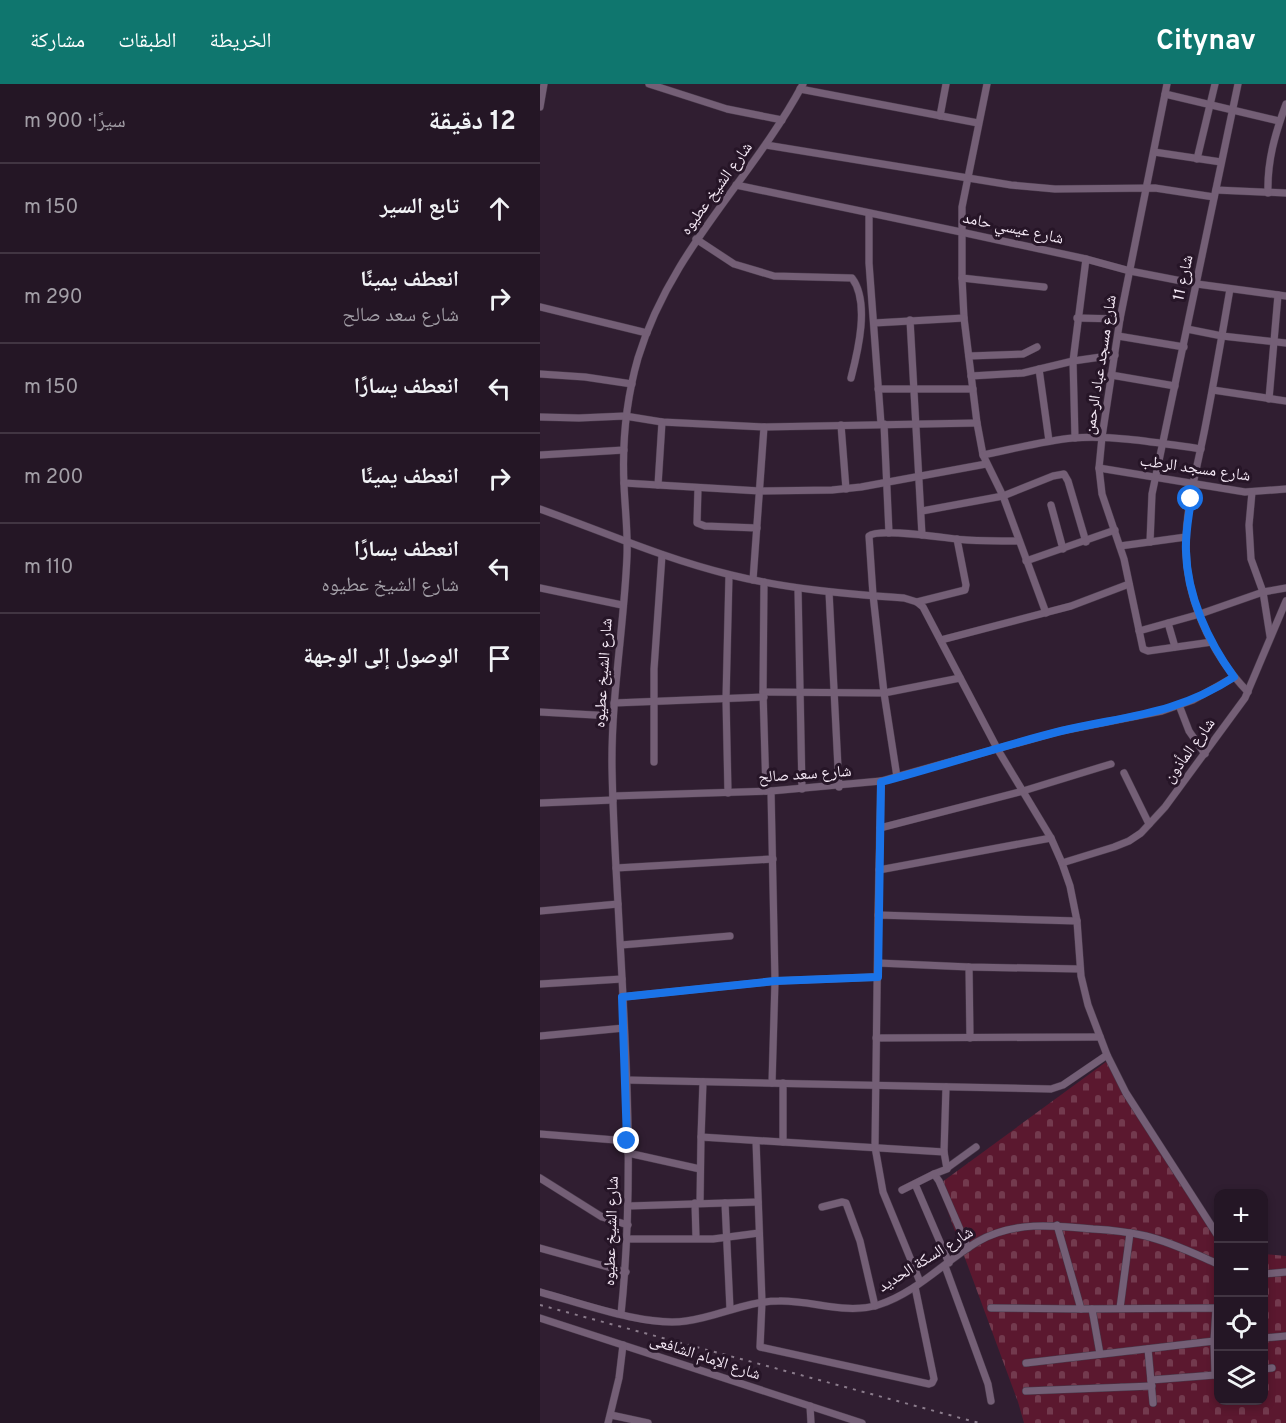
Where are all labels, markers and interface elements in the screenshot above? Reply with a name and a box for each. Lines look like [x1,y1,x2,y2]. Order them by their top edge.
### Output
text: Citynav [1156,24,1256,60]
text: مشاركة [30,28,85,55]
text: الطبقات [118,28,177,55]
text: الخريطة [210,28,271,55]
text: 12 دقيقة [429,106,516,139]
text: سيرًا · 900 m [24,109,126,135]
street label: شارع الشيخ عطيوه [677,139,757,239]
icon: ahead [483,192,516,225]
text: تابع السير [380,194,459,221]
text: 150 m [24,195,78,221]
street label: شارع عيسي حامد [961,209,1065,250]
street label: شارع 11 [1169,253,1199,303]
text: انعطف يمينًا [360,267,459,294]
icon: right [483,282,516,315]
text: 290 m [24,285,83,311]
street label: شارع مسجد عباد الرحمن [1080,294,1122,436]
text: شارع سعد صالح [342,303,459,329]
icon: left [483,372,516,405]
text: انعطف يسارًا [354,374,459,401]
text: 150 m [24,375,78,401]
street label: شارع مسجد الرطب [1138,451,1252,487]
icon: right [483,462,516,495]
text: انعطف يمينًا [360,464,459,491]
text: 200 m [24,465,83,491]
route start [1177,485,1203,511]
text: انعطف يسارًا [354,537,459,564]
icon: left [483,552,516,585]
text: 110 m [24,555,73,581]
text: شارع الشيخ عطيوه [321,573,459,599]
street label: شارع الشيخ عطيوه [590,617,618,729]
icon: arrive [483,642,516,675]
text: الوصول إلى الوجهة [303,644,459,671]
street label: شارع المأذون [1159,714,1220,787]
street label: شارع سعد صالح [758,762,852,788]
route end [613,1127,639,1153]
street label: شارع الشيخ عطيوه [600,1176,624,1286]
map controls [1214,1189,1268,1405]
button: + [1214,1189,1268,1243]
street label: شارع السكة الحديد [875,1223,977,1297]
button: − [1214,1243,1268,1297]
button: locate [1214,1297,1268,1351]
street label: شارع الإمام الشافعى [647,1331,763,1385]
button: layers [1214,1351,1268,1405]

